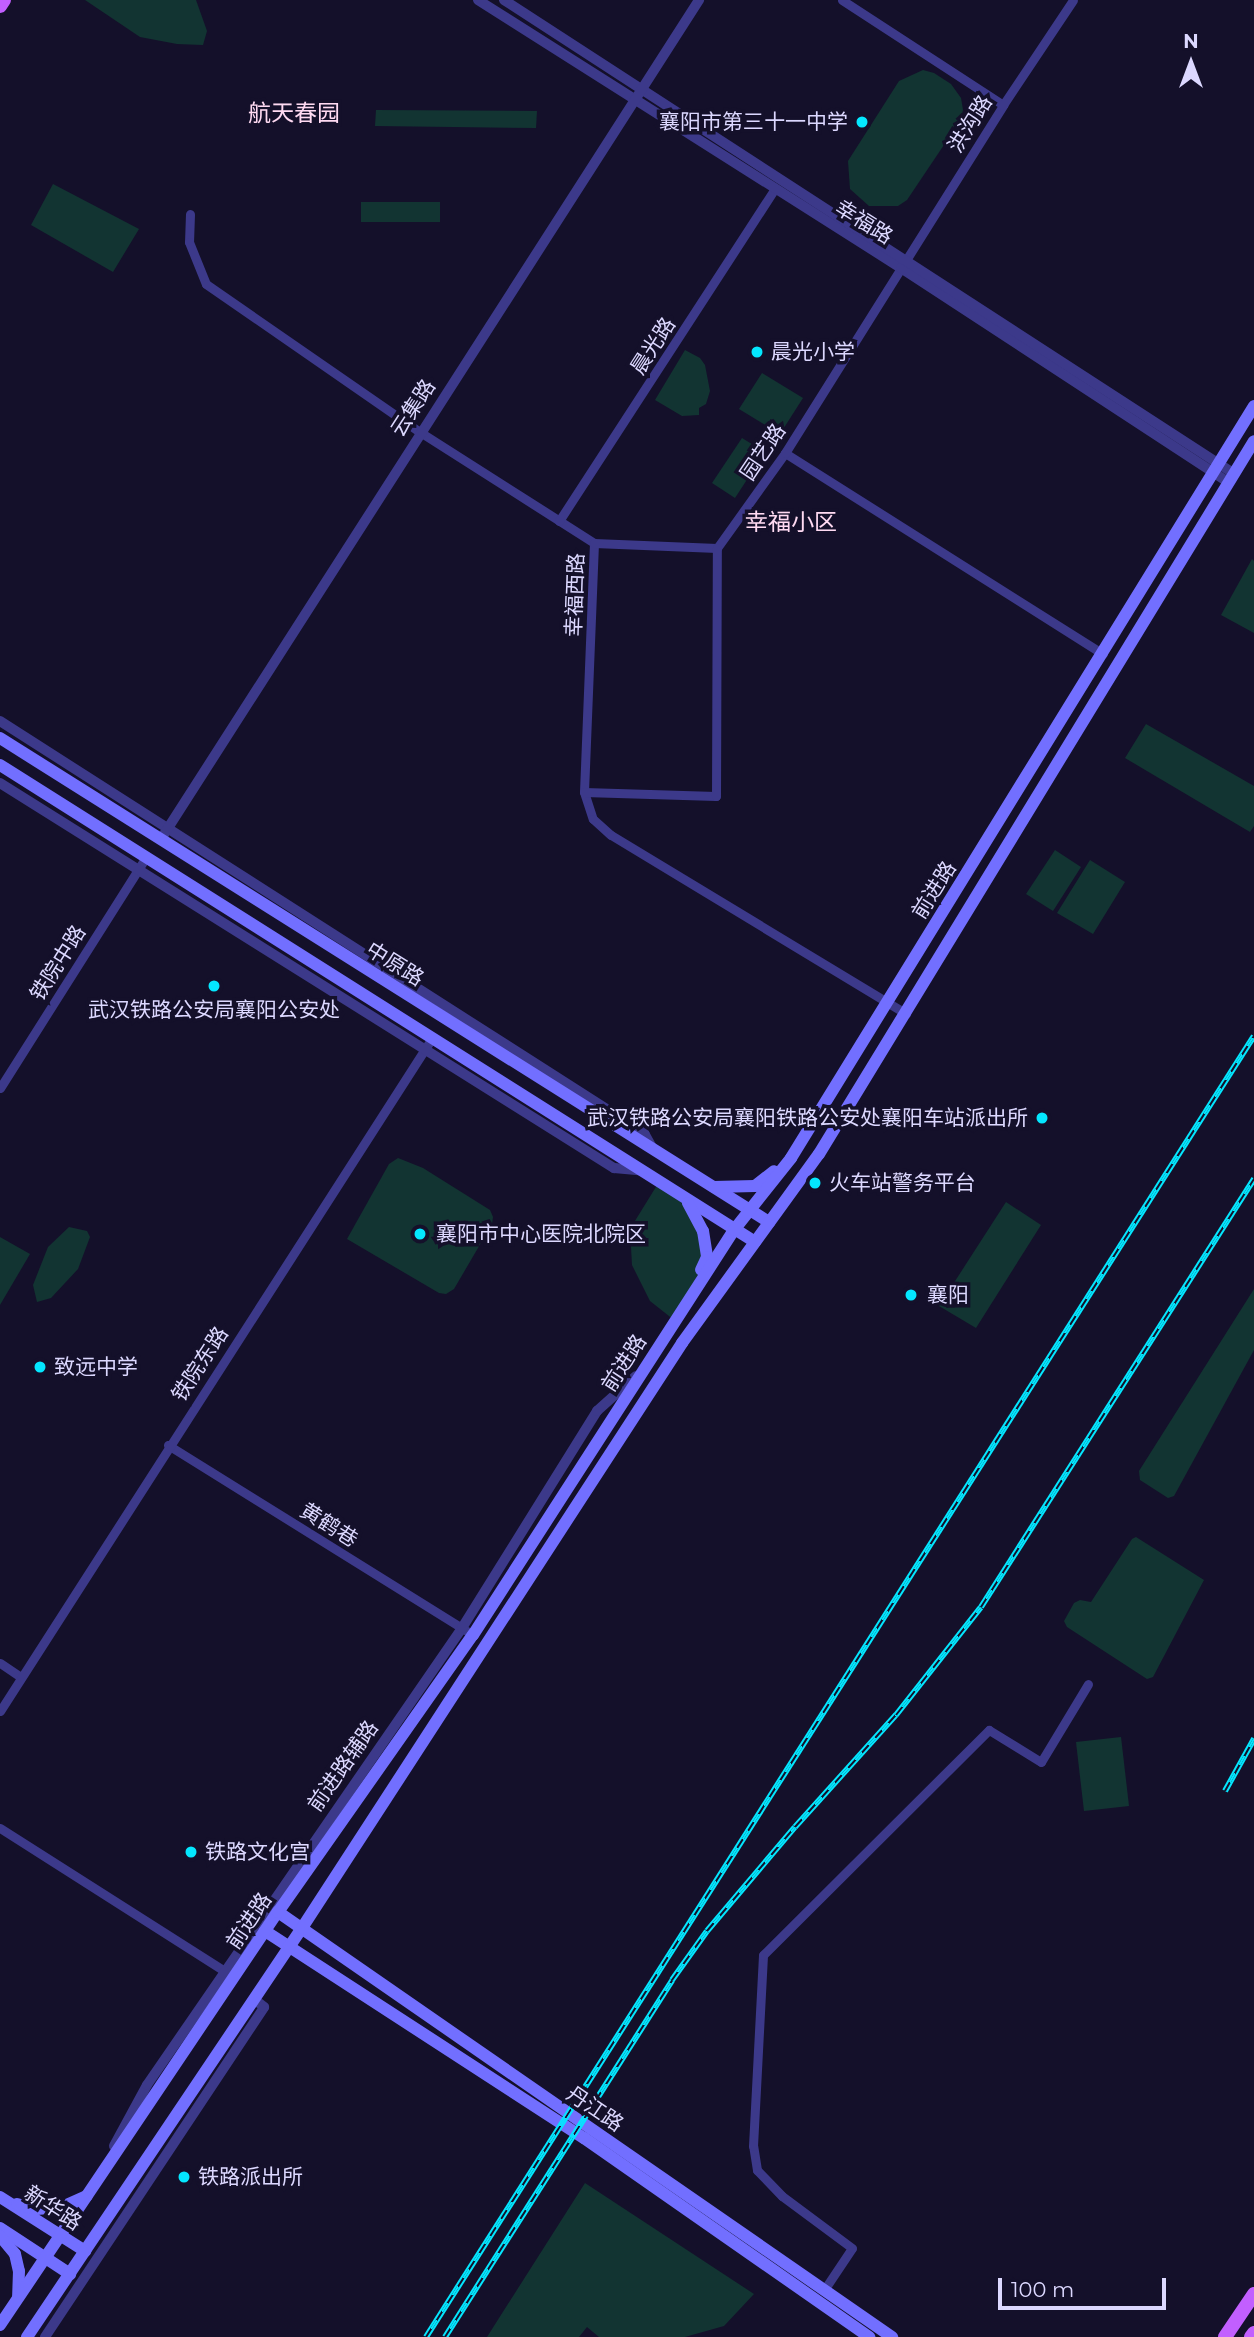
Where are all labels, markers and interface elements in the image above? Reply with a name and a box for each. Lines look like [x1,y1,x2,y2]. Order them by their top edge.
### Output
north arrow [1156,28,1226,98]
text: N [1183,30,1199,53]
street label: 洪沟路 [943,91,997,157]
district label: 航天春园 [248,99,340,127]
place label: 襄阳市第三十一中学 [659,109,848,135]
marker: 襄阳市第三十一中学 [854,114,870,130]
street label: 幸福路 [831,195,897,249]
street label: 晨光路 [625,313,681,379]
place label: 晨光小学 [771,339,855,365]
marker: 晨光小学 [749,344,765,360]
street label: 云集路 [385,375,441,441]
street label: 园艺路 [735,419,791,485]
district label: 幸福小区 [745,508,837,536]
street label: 幸福西路 [561,553,589,637]
street label: 前进路 [907,857,961,923]
street label: 铁院中路 [25,921,91,1005]
street label: 中原路 [362,937,428,991]
marker: 武汉铁路公安局襄阳公安处 [206,978,222,994]
place label: 武汉铁路公安局襄阳公安处 [88,997,340,1023]
place label: 武汉铁路公安局襄阳铁路公安处襄阳车站派出所 [587,1105,1028,1131]
marker: 武汉铁路公安局襄阳铁路公安处襄阳车站派出所 [1034,1110,1050,1126]
place label: 火车站警务平台 [829,1170,976,1196]
marker: 火车站警务平台 [807,1175,823,1191]
place label: 襄阳市中心医院北院区 [436,1221,646,1247]
marker: 襄阳市中心医院北院区 [410,1224,430,1244]
place label: 襄阳 [927,1282,969,1308]
marker: 襄阳 [901,1285,921,1305]
street label: 铁院东路 [167,1322,233,1406]
street label: 前进路 [596,1330,652,1396]
place label: 致远中学 [54,1354,138,1380]
marker: 致远中学 [32,1359,48,1375]
street label: 黄鹤巷 [296,1498,362,1552]
street label: 前进路辅路 [303,1716,383,1816]
place label: 铁路文化宫 [205,1839,310,1865]
marker: 铁路文化宫 [183,1844,199,1860]
street label: 前进路 [221,1888,277,1954]
street label: 丹江路 [562,2081,628,2137]
place label: 铁路派出所 [198,2164,303,2190]
marker: 铁路派出所 [176,2169,192,2185]
street label: 新华路 [20,2180,86,2236]
scale bar [1002,2264,1170,2308]
text: 100 m [1011,2277,1074,2302]

